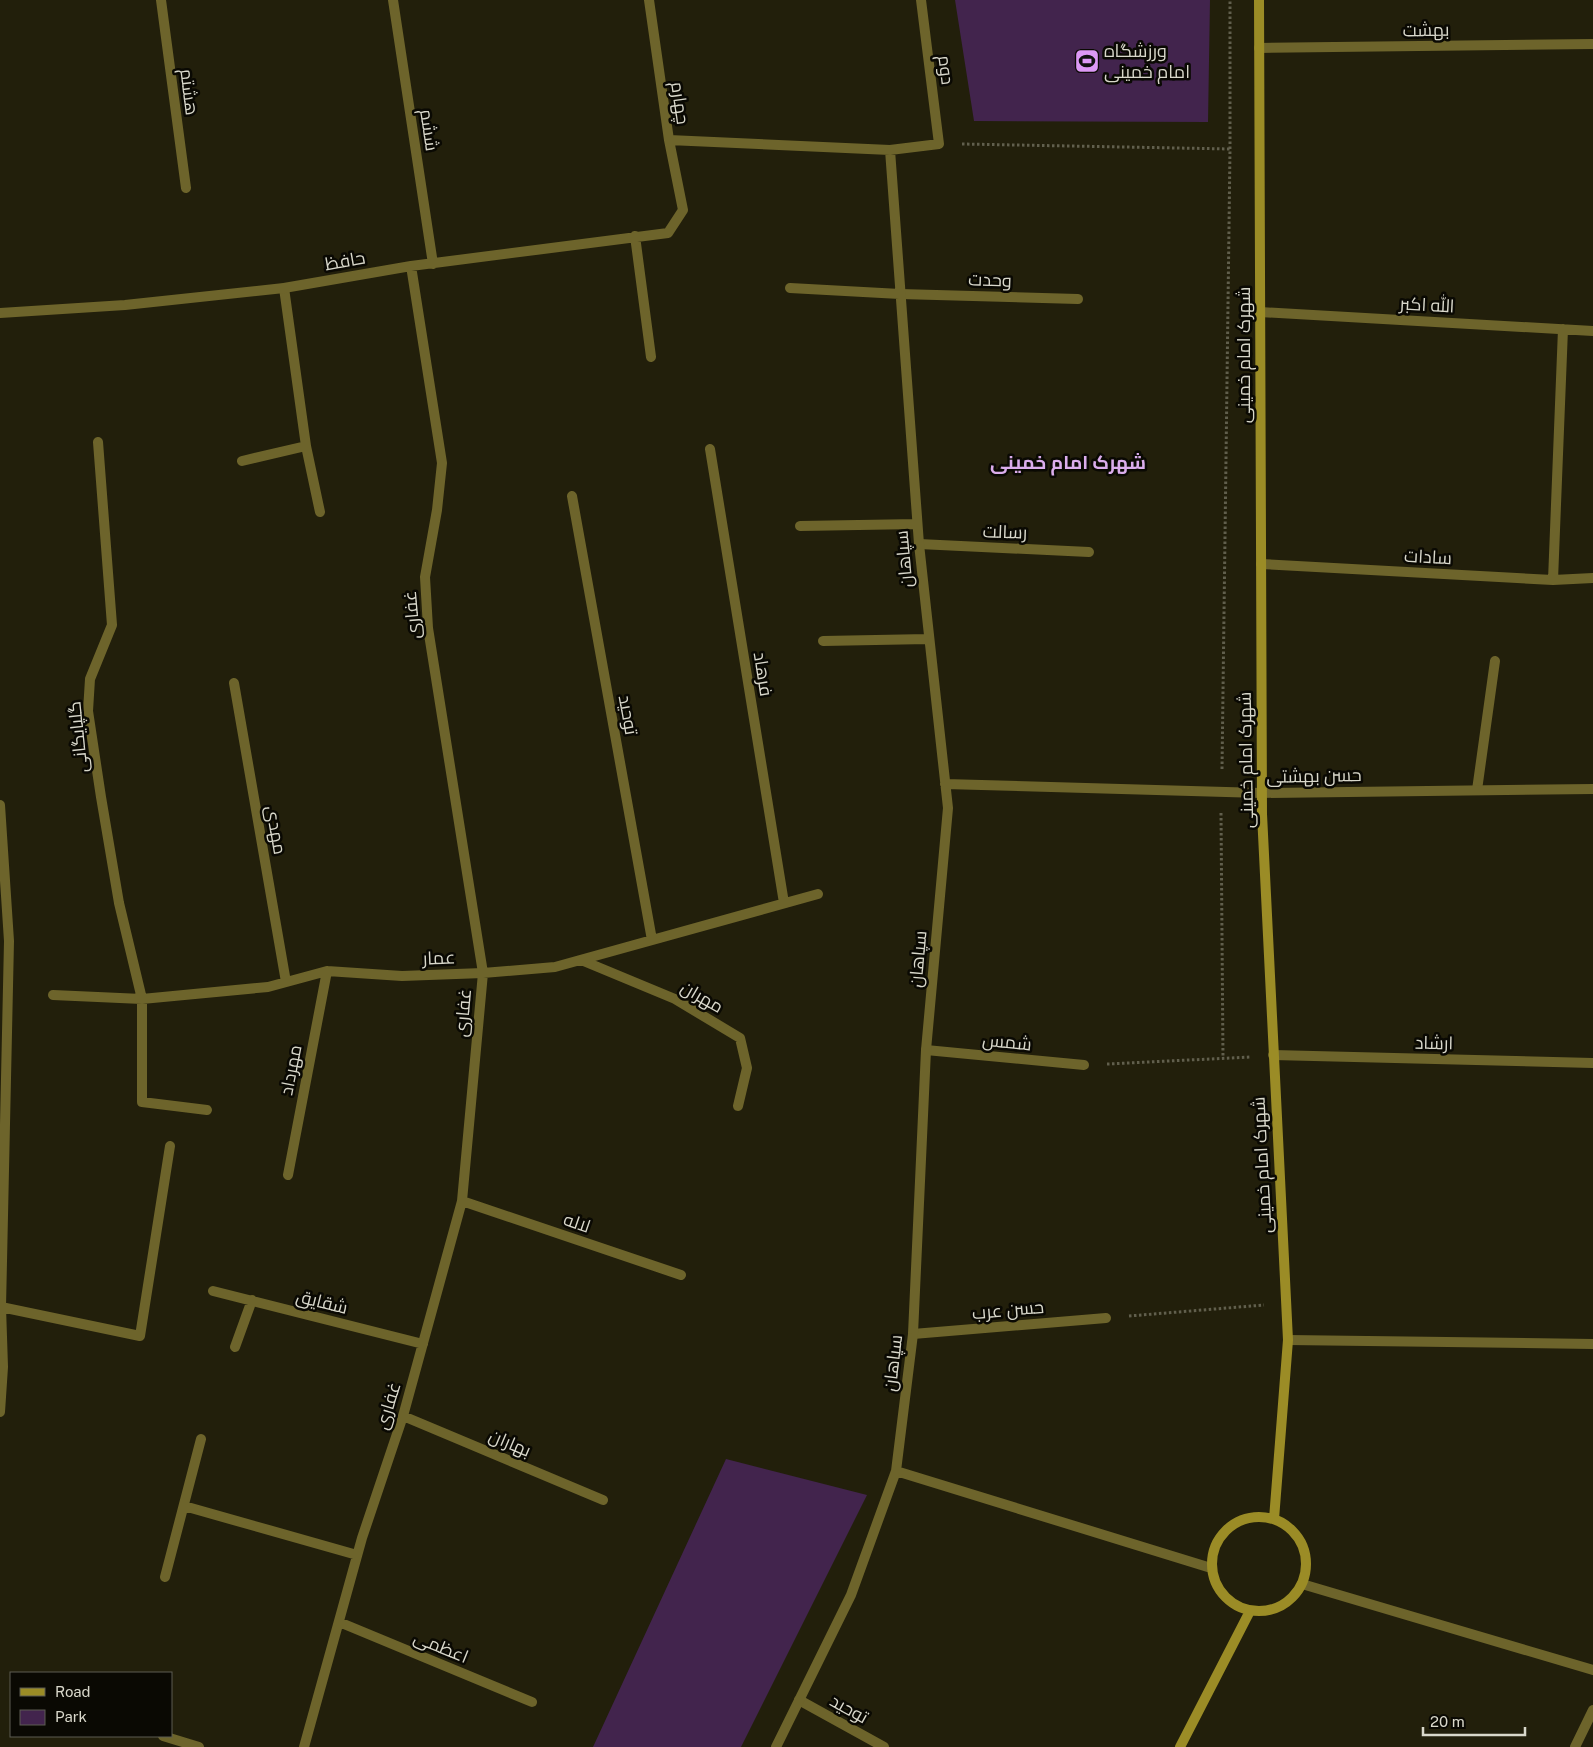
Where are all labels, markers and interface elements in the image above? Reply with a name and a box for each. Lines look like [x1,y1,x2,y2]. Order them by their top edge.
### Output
street label: بهشت [1402,19,1450,41]
place label: ورزشگاه امام خمینی [1104,40,1190,84]
sports icon: ورزشگاه امام خمینی [1074,48,1100,74]
street label: دوم [932,54,959,86]
street label: هشتم [174,67,203,117]
street label: چهارم [665,80,694,126]
street label: ششم [414,108,443,153]
street label: حافظ [323,247,367,274]
street label: وحدت [968,268,1012,292]
street label: شهرک امام خمینی [1233,287,1256,423]
street label: الله اکبر [1398,292,1455,317]
district label: شهرک امام خمینی [990,451,1146,476]
street label: رسالت [982,520,1028,544]
street label: سپاهان [891,530,917,588]
street label: سادات [1404,545,1453,568]
street label: غفاری [399,590,425,640]
street label: فرهاد [749,650,777,698]
street label: شهرک امام خمینی [1234,691,1259,829]
street label: توحید [614,693,642,737]
street label: گلپایگانی [63,700,93,774]
street label: حسن بهشتی [1266,764,1362,788]
street label: مهدی [261,804,291,856]
street label: سپاهان [905,930,931,988]
street label: عمار [421,946,456,970]
street label: مهران [677,976,727,1018]
street label: غفاری [450,988,476,1038]
street label: شمس [981,1028,1033,1056]
street label: ارشاد [1415,1032,1453,1054]
street label: مهرداد [275,1043,307,1097]
street label: شهرک امام خمینی [1247,1096,1278,1234]
street label: لاله [561,1208,593,1237]
street label: شقایق [294,1285,350,1320]
street label: حسن عرب [971,1296,1045,1324]
street label: سپاهان [879,1333,907,1393]
street label: غفاری [370,1380,406,1432]
street label: بهاران [486,1424,534,1462]
street label: اعظمی [410,1626,472,1668]
legend [10,1672,172,1737]
text: Road [55,1683,91,1700]
street label: توحید [826,1690,872,1728]
scale bar [1423,1704,1526,1736]
text: Park [55,1708,87,1725]
text: 20 m [1430,1713,1465,1730]

